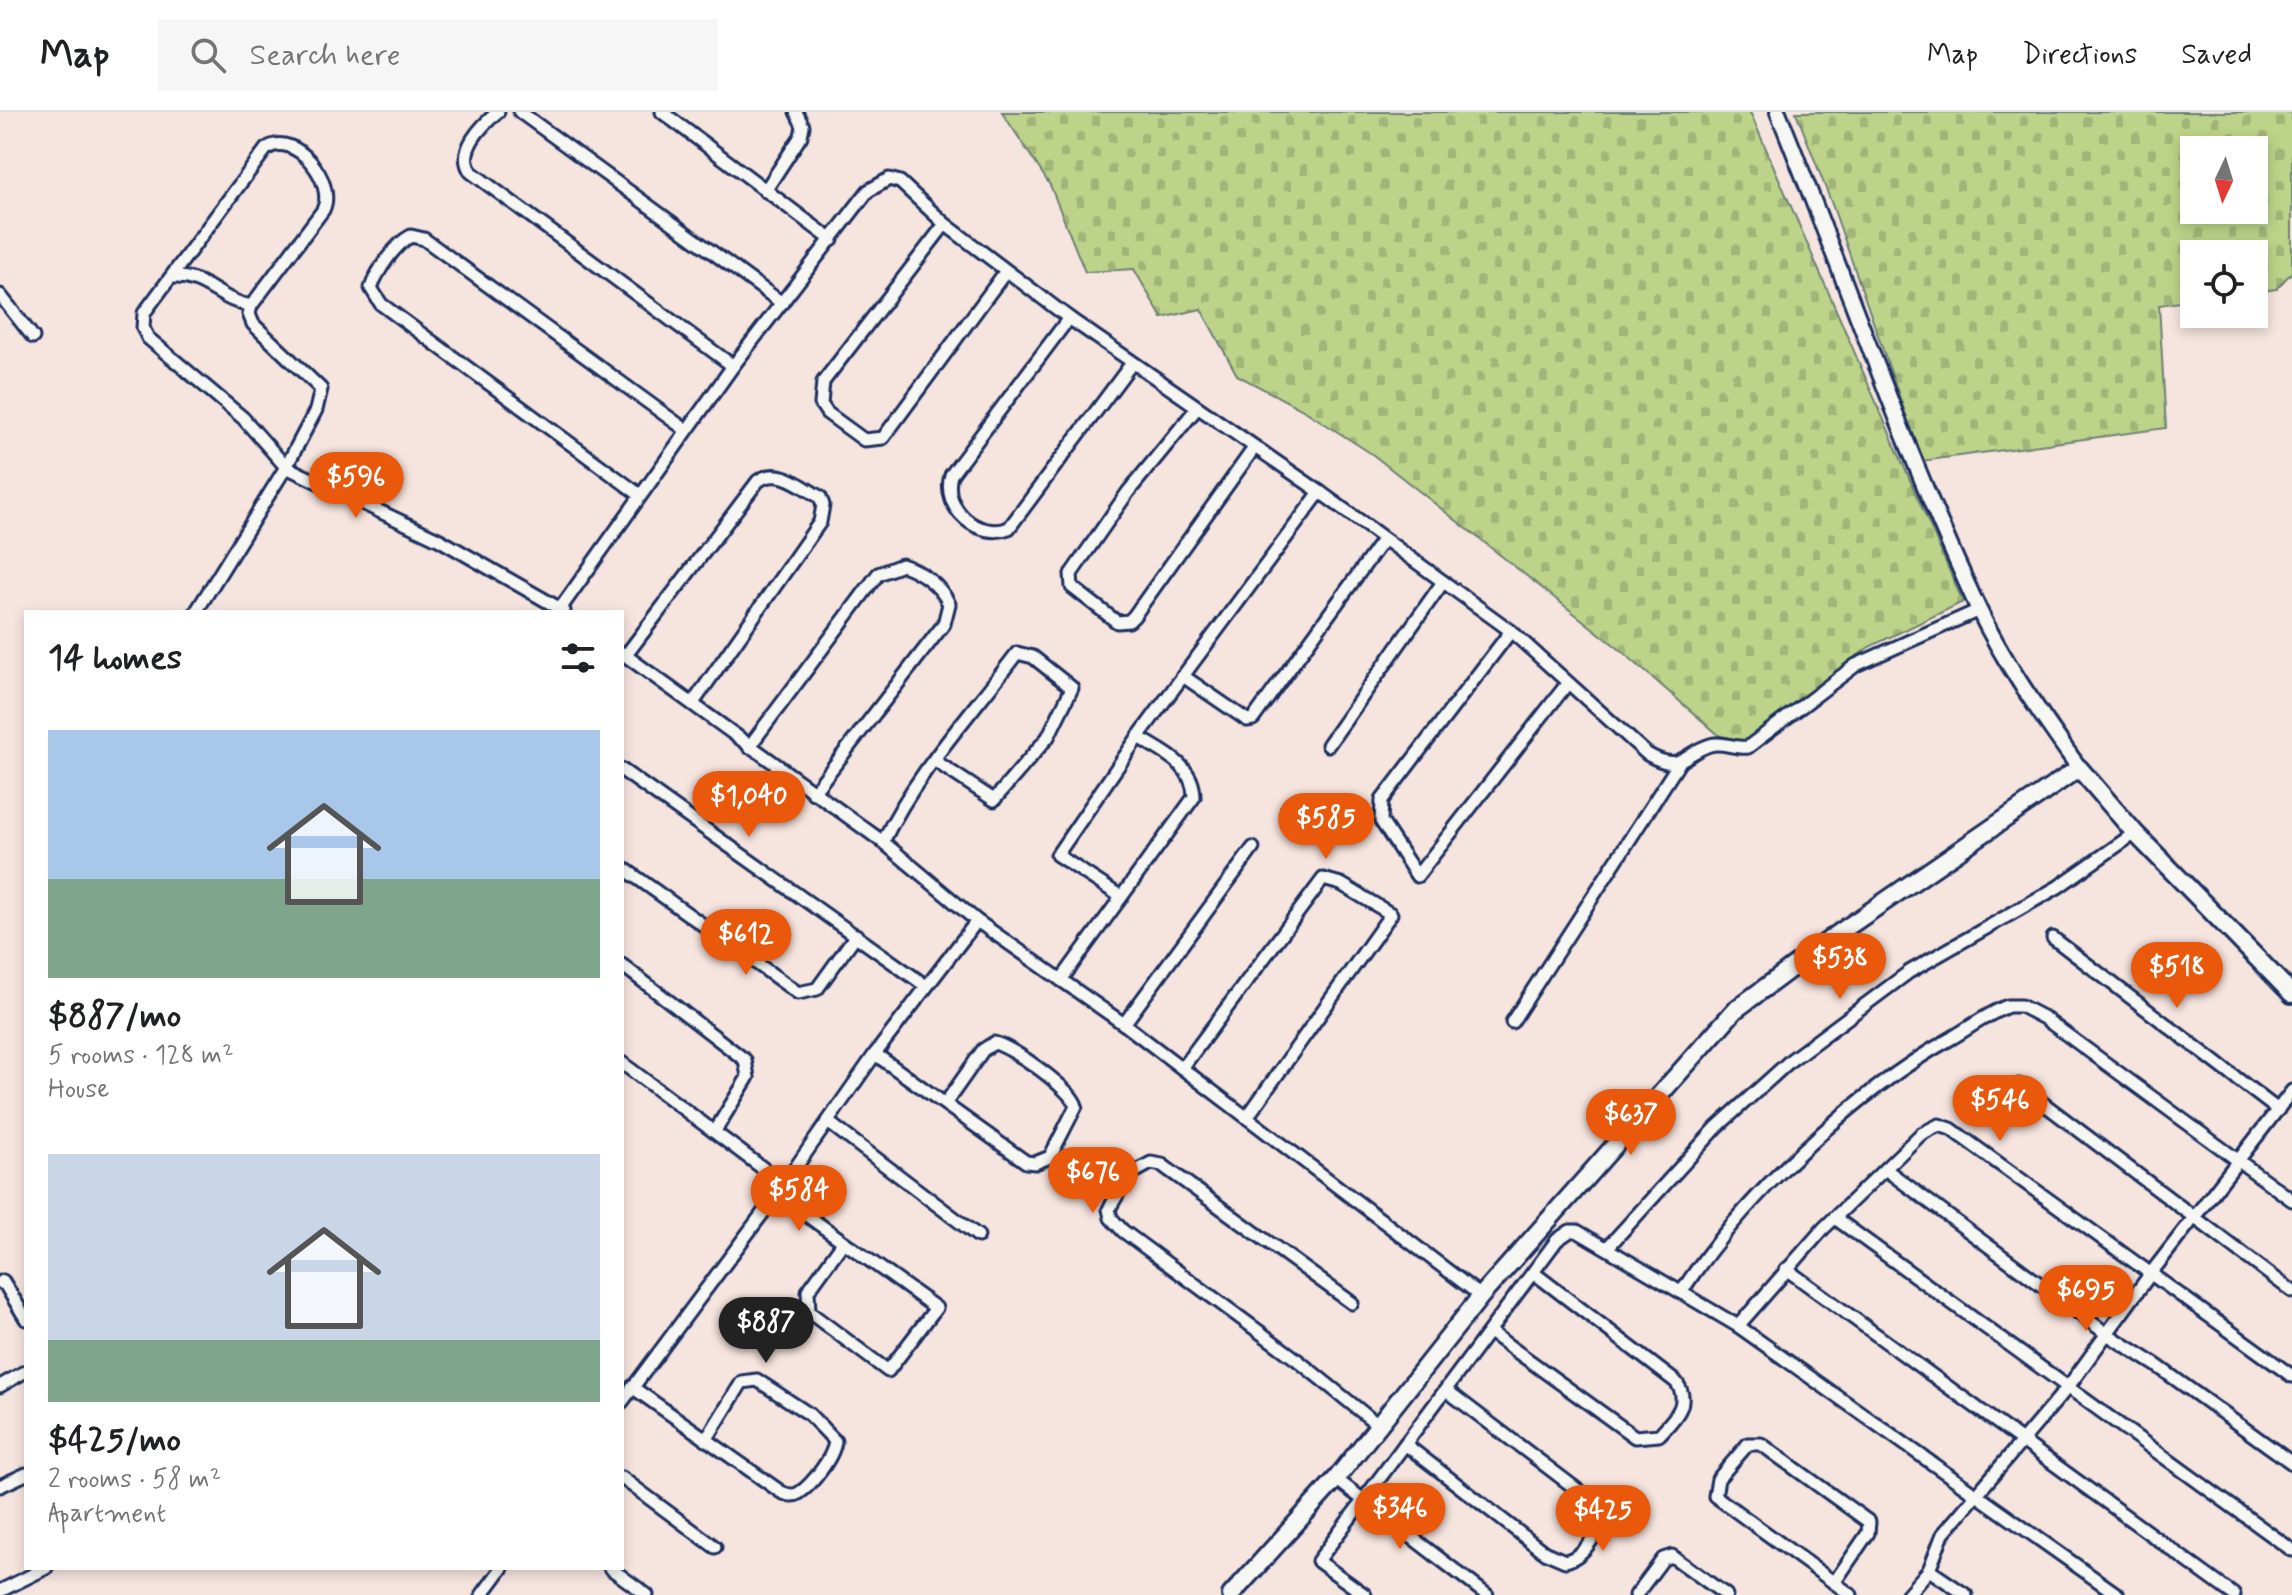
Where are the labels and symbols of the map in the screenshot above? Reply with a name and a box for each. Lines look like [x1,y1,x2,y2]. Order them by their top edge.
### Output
north arrow [2180,136,2268,224]
pin: $596 [309,452,403,520]
pin: $1,040 [684,771,814,839]
pin: $585 [1279,793,1373,861]
pin: $612 [699,909,793,977]
pin: $538 [1793,933,1887,1001]
pin: $518 [2130,942,2224,1010]
pin: $546 [1953,1075,2047,1143]
pin: $637 [1584,1089,1678,1157]
pin: $676 [1046,1147,1140,1215]
pin: $584 [752,1165,846,1233]
pin: $695 [2039,1265,2133,1333]
pin: $887 [719,1297,813,1365]
pin: $346 [1353,1483,1447,1551]
pin: $425 [1556,1485,1650,1553]

